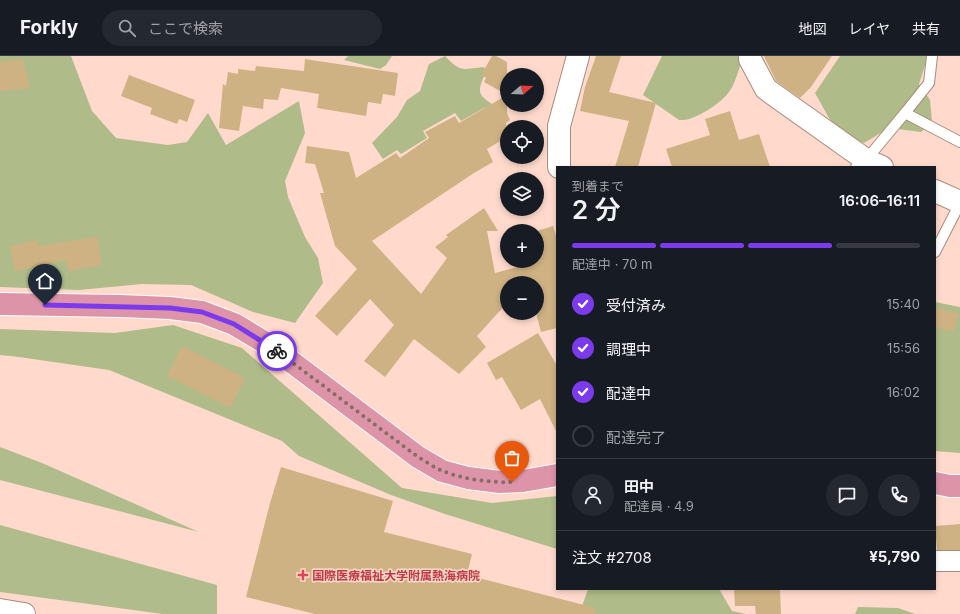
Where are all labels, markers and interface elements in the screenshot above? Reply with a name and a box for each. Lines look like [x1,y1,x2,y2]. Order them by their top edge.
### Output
search box [102,10,382,46]
text: Forkly [20,16,78,39]
icon: search [116,17,138,39]
text: ここで検索 [148,19,223,38]
text: 地図 [798,20,826,37]
text: レイヤ [848,20,890,37]
text: 共有 [912,20,940,37]
north arrow [500,68,544,112]
map controls [500,68,544,320]
button: locate [500,120,544,164]
button: layers [500,172,544,216]
text: 到着まで [572,178,624,194]
text: 16:06–16:11 [839,191,920,210]
text: 2 分 [572,194,621,225]
button: + [500,224,544,268]
text: 配達中 · 70 m [572,256,652,272]
pin [28,264,62,305]
icon: home [34,270,56,292]
button: − [500,276,544,320]
icon: check [572,293,594,315]
text: 受付済み [606,296,666,315]
text: 15:40 [886,296,920,312]
courier [257,331,297,371]
icon: check [572,337,594,359]
icon: bike [266,340,288,362]
text: 調理中 [606,340,651,359]
text: 15:56 [887,340,920,356]
icon: check [572,381,594,403]
text: 配達中 [606,384,651,403]
text: 16:02 [887,384,920,400]
text: 配達完了 [606,428,666,447]
pin [495,441,529,482]
icon: bag [501,447,523,469]
button: person [572,474,614,516]
button: chat [826,474,868,516]
button: phone [878,474,920,516]
text: 田中 [624,477,654,496]
text: 配達員 · 4.9 [624,498,694,514]
text: ¥5,790 [869,547,920,566]
text: 注文 #2708 [572,548,652,567]
place label: 国際医療福祉大学附属熱海病院 [312,568,480,583]
marker: 国際医療福祉大学附属熱海病院 [297,569,309,581]

